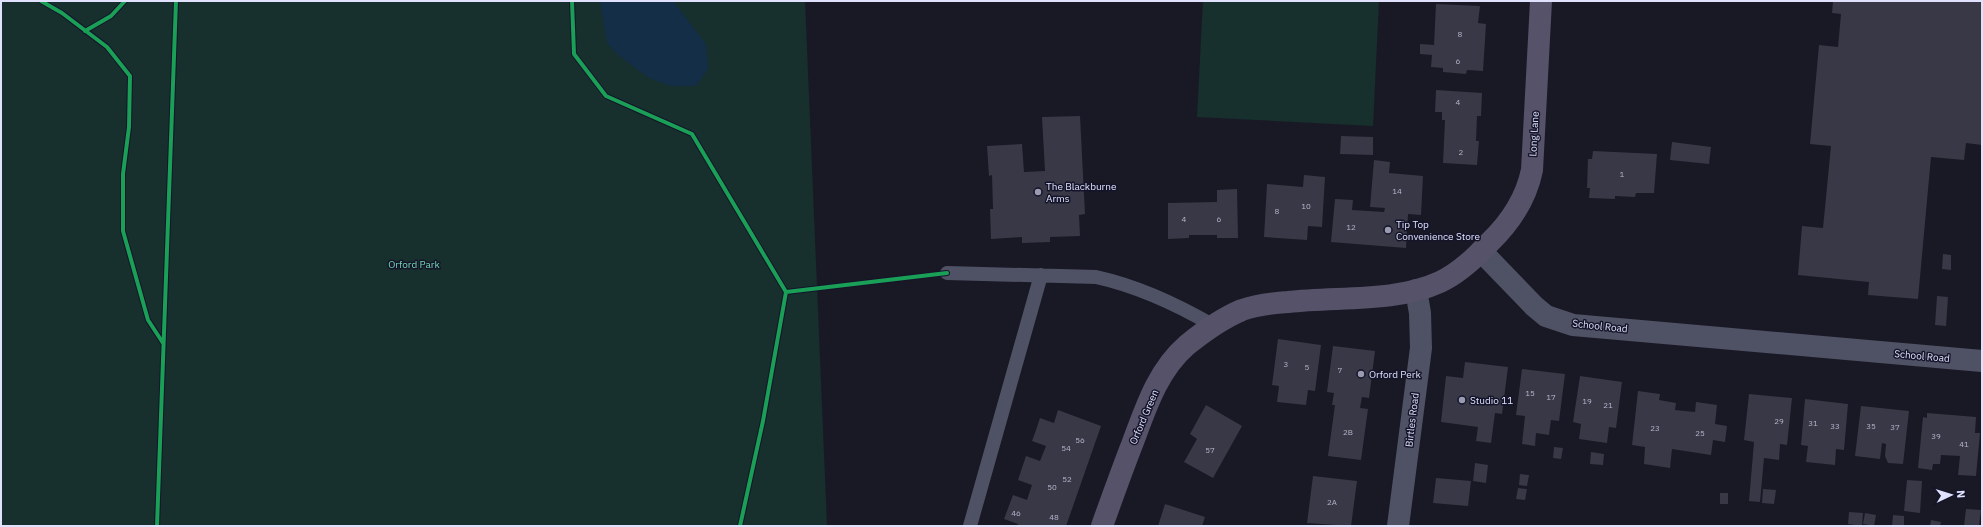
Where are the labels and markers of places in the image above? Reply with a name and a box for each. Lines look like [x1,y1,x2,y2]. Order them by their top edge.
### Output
place label: The Blackburne Arms [1046,180,1117,205]
marker: The Blackburne Arms [1033,187,1043,197]
place label: Tip Top Convenience Store [1396,218,1480,243]
marker: Tip Top Convenience Store [1383,225,1393,235]
place label: Orford Perk [1369,368,1421,381]
marker: Orford Perk [1356,369,1366,379]
place label: Studio 11 [1470,394,1513,407]
marker: Studio 11 [1457,395,1467,405]

